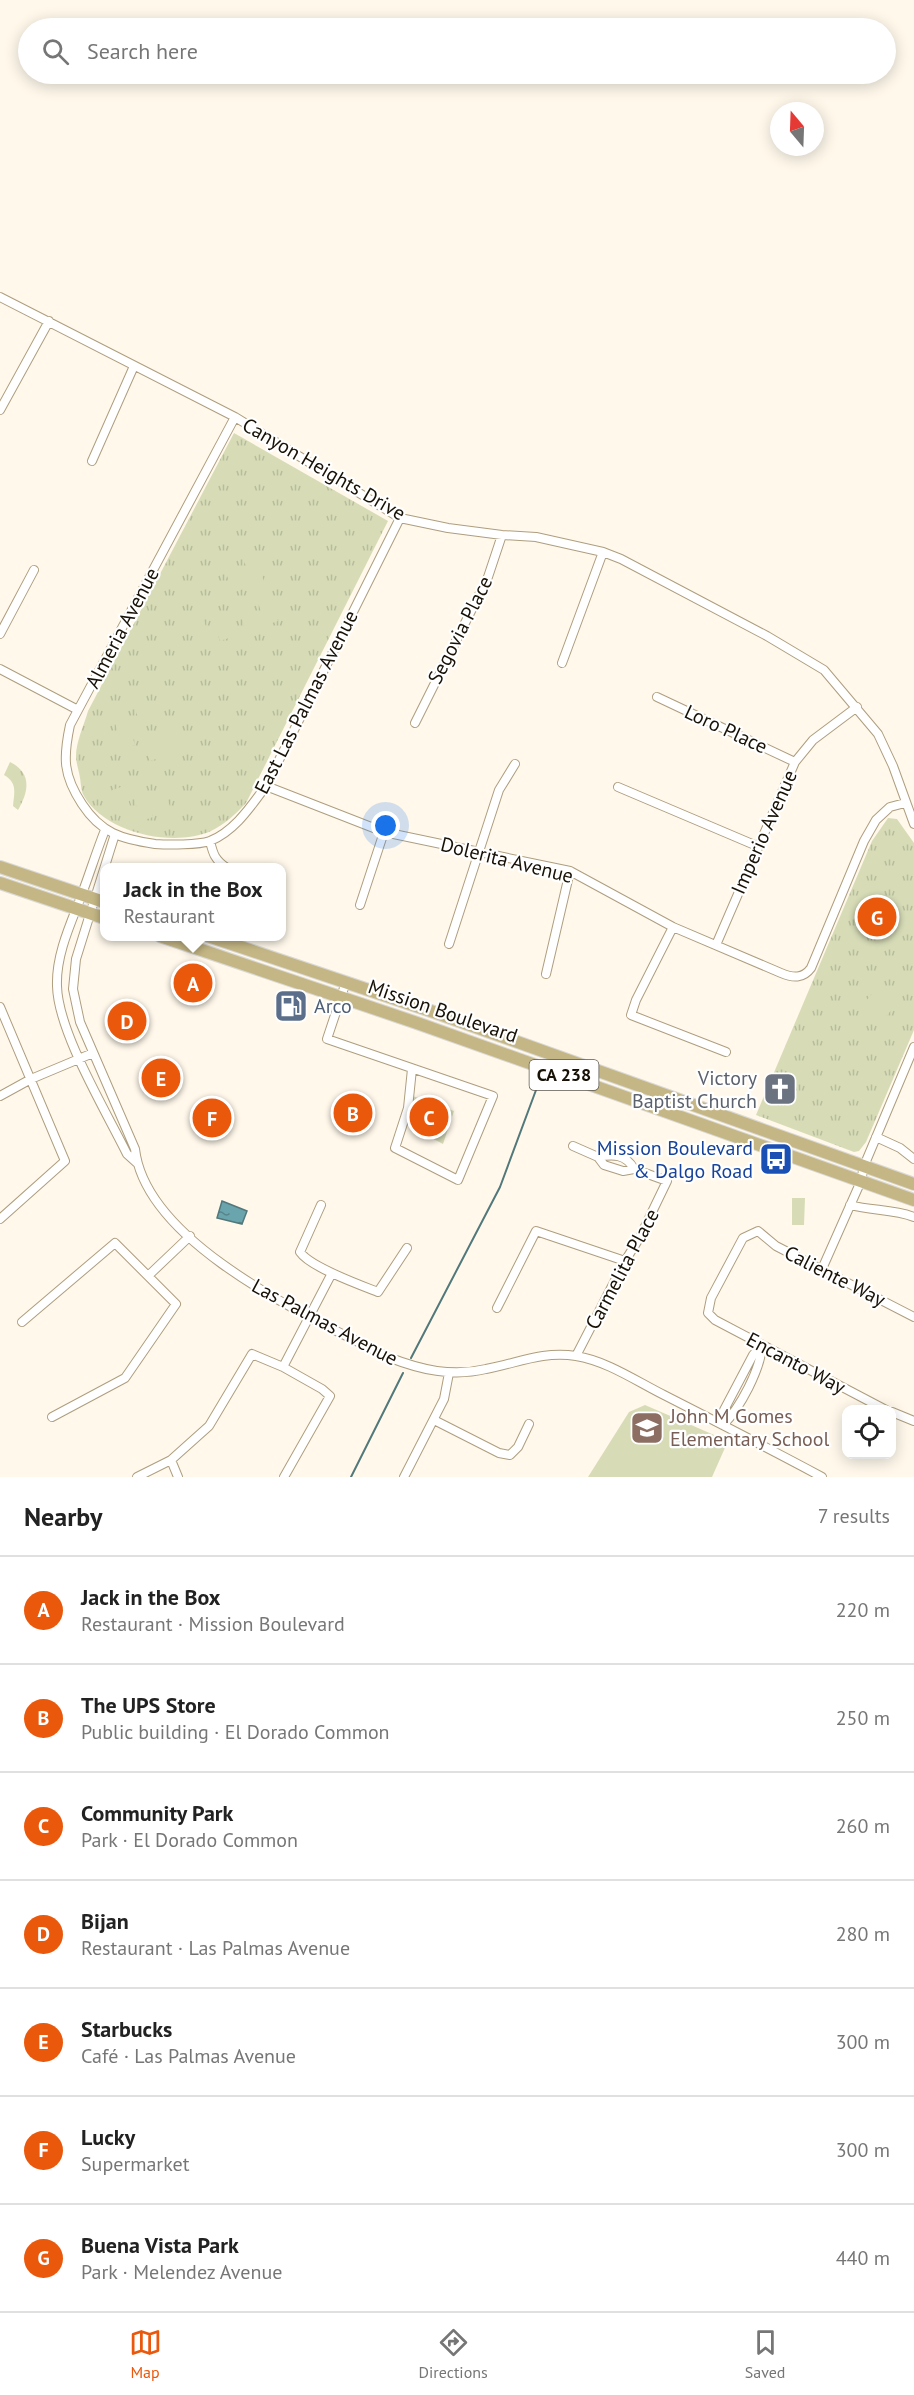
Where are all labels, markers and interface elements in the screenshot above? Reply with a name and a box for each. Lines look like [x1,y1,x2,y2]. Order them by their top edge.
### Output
search box [18,18,896,84]
icon: search [39,35,72,68]
text: Search here [87,37,198,65]
north arrow [770,102,824,156]
street label: Canyon Heights Drive [238,412,410,526]
street label: Almeria Avenue [79,563,165,693]
street label: Segovia Place [422,572,498,688]
street label: East Las Palmas Avenue [248,606,364,798]
street label: Loro Place [680,699,772,759]
street label: Imperio Avenue [725,766,803,898]
your location [371,811,400,840]
street label: Dolerita Avenue [438,831,576,889]
popup [100,863,286,941]
text: Jack in the Box [123,875,263,903]
pin: G [858,894,896,940]
text: Restaurant [123,903,215,929]
pin: A [174,960,212,1006]
street label: Mission Boulevard [365,973,521,1049]
fuel station icon: Arco [273,988,309,1024]
place label: Arco [314,993,352,1019]
pin: D [108,998,146,1044]
pin: E [142,1056,180,1100]
road number: CA 238 [530,1060,598,1090]
place label: Victory Baptist Church [632,1065,758,1114]
church icon: Victory Baptist Church [762,1071,798,1107]
pin: B [334,1090,372,1136]
pin: C [410,1094,448,1140]
pin: F [192,1096,232,1140]
place label: Mission Boulevard & Dalgo Road [597,1135,753,1184]
bus stop icon: Mission Boulevard & Dalgo Road [758,1141,794,1177]
street label: Carmelita Place [579,1204,665,1334]
street label: Caliente Way [780,1239,890,1313]
street label: Las Palmas Avenue [248,1273,402,1371]
street label: Encanto Way [742,1326,851,1400]
place label: John M Gomes Elementary School [669,1403,830,1452]
map controls [842,1405,896,1459]
button: locate [842,1405,896,1459]
school or university icon: John M Gomes Elementary School [629,1410,665,1446]
text: Nearby [24,1500,102,1533]
text: 7 results [818,1503,890,1529]
text: Jack in the Box [81,1583,220,1611]
text: A [37,1597,50,1623]
text: 220 m [836,1597,890,1623]
text: Restaurant · Mission Boulevard [81,1611,345,1637]
text: The UPS Store [81,1691,216,1719]
text: B [38,1705,49,1731]
text: 250 m [836,1705,890,1731]
text: Public building · El Dorado Common [81,1719,390,1745]
text: Community Park [81,1799,233,1827]
text: C [38,1813,49,1839]
text: 260 m [836,1813,890,1839]
text: Park · El Dorado Common [81,1827,298,1853]
text: Bijan [81,1907,129,1935]
text: D [37,1921,50,1947]
text: 280 m [836,1921,890,1947]
text: Restaurant · Las Palmas Avenue [81,1935,350,1961]
text: Starbucks [81,2015,172,2043]
text: E [38,2029,49,2055]
text: 300 m [836,2029,890,2055]
text: Café · Las Palmas Avenue [81,2043,296,2069]
text: Lucky [81,2123,135,2151]
text: F [38,2137,49,2163]
text: 300 m [836,2137,890,2163]
text: Supermarket [81,2151,189,2177]
text: Buena Vista Park [81,2231,239,2259]
text: G [37,2245,50,2271]
text: 440 m [836,2245,890,2271]
text: Park · Melendez Avenue [81,2259,282,2285]
tab: Map [129,2326,162,2382]
tab: Directions [419,2326,488,2382]
tab: Saved [745,2326,785,2382]

